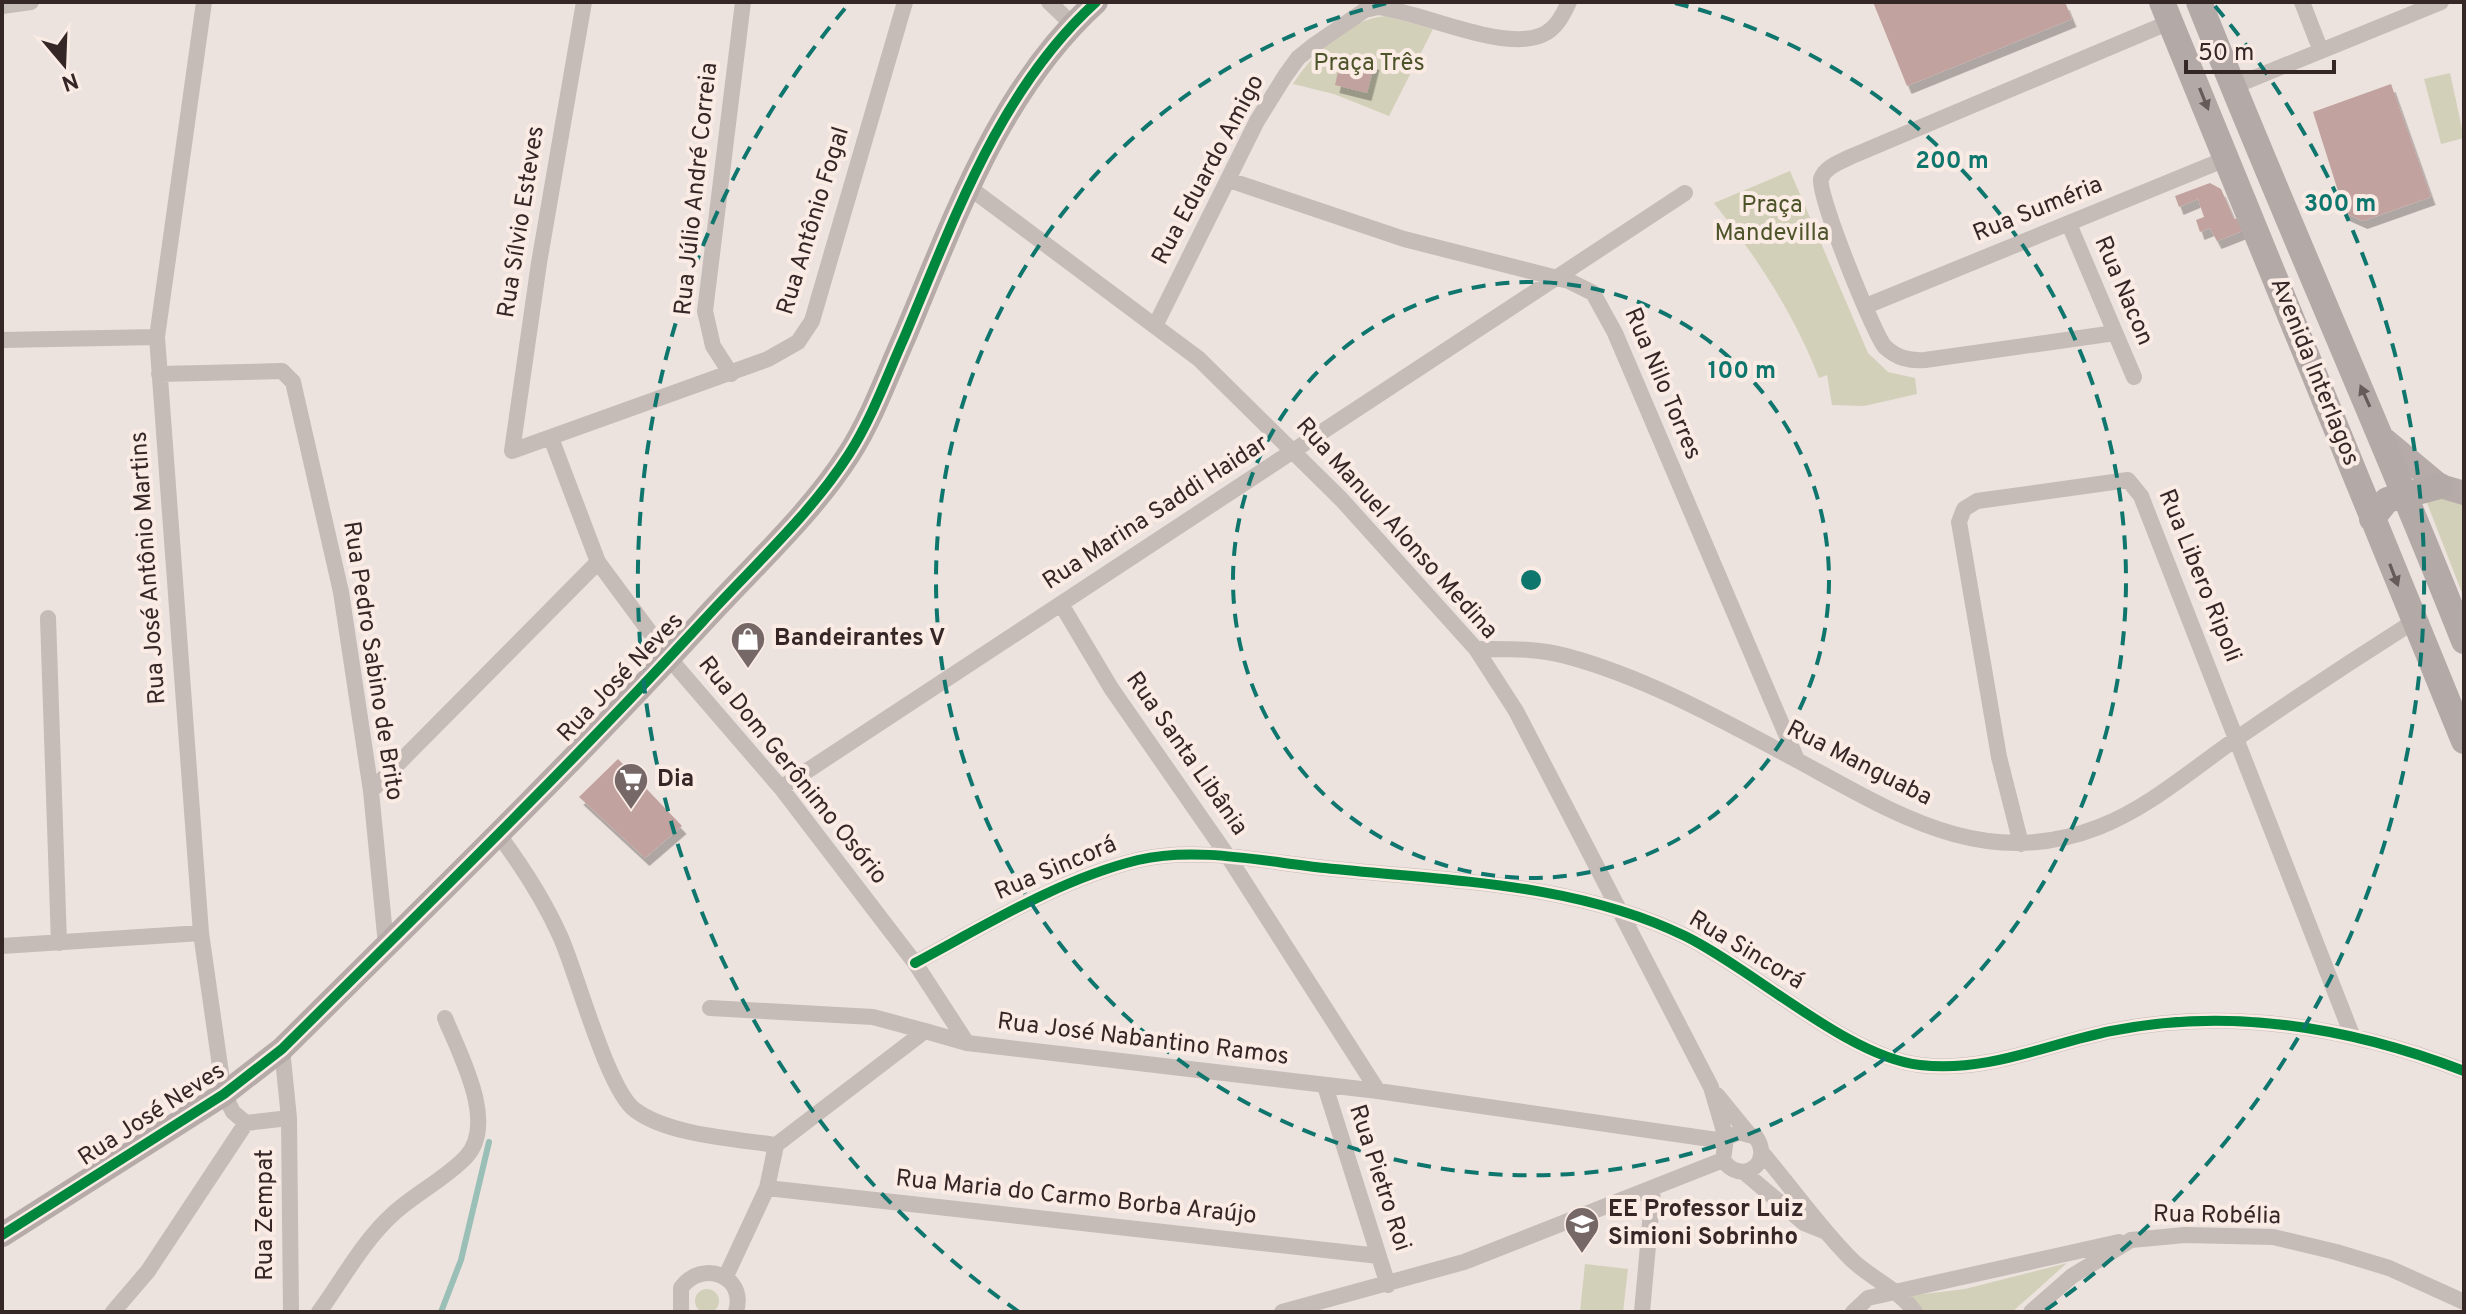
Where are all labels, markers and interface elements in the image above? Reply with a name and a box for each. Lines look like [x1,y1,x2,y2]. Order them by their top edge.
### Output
north arrow [24,24,104,104]
scale bar [2186,24,2334,74]
text: 50 m [2198,39,2254,69]
park label: Praça Três [1313,49,1425,79]
street label: Rua Júlio André Correia [669,61,725,317]
text: N [58,65,82,96]
street label: Rua Eduardo Amigo [1146,70,1272,270]
one-way arrow [2198,87,2211,111]
street label: Rua Antônio Fogal [771,123,857,319]
street label: Rua Sílvio Esteves [492,124,552,320]
text: 200 m [1915,147,1989,177]
street label: Rua Suméria [1969,170,2107,250]
text: 300 m [2304,190,2376,220]
park label: Praça Mandevilla [1715,191,1829,249]
street label: Rua Nacon [2087,232,2159,350]
street label: Avenida Interlagos [2263,274,2365,470]
street label: Rua Nilo Torres [1617,304,1707,464]
text: 100 m [1708,357,1776,387]
one-way arrow [2358,384,2372,408]
street label: Rua Manuel Alonso Medina [1289,412,1503,646]
street label: Rua Marina Saddi Haidar [1038,429,1274,597]
street label: Rua José Antônio Martins [124,430,174,706]
street label: Rua Libero Ripoli [2151,485,2247,667]
street label: Rua Pedro Sabino de Brito [335,519,409,803]
one-way arrow [2388,563,2401,587]
centre of rings [1517,566,1545,594]
street label: Rua José Neves [552,607,690,749]
shop icon: Bandeirantes V [729,620,767,670]
place label: Bandeirantes V [774,624,945,654]
street label: Rua Dom Gerônimo Osório [691,651,893,891]
street label: Rua Santa Libânia [1118,666,1254,842]
street label: Rua Manguaba [1781,714,1937,814]
supermarket icon: Dia [612,761,650,811]
place label: Dia [657,765,694,795]
street label: Rua Sincorá [991,830,1121,908]
street label: Rua Sincorá [1683,905,1809,997]
street label: Rua José Nabantino Ramos [996,1007,1290,1073]
street label: Rua José Neves [73,1056,231,1174]
street label: Rua Pietro Roi [1341,1101,1417,1255]
street label: Rua Zempat [251,1149,281,1281]
street label: Rua Maria do Carmo Borba Araújo [894,1164,1258,1232]
place label: EE Professor Luiz Simioni Sobrinho [1608,1195,1804,1253]
street label: Rua Robélia [2153,1200,2281,1232]
school or university icon: EE Professor Luiz Simioni Sobrinho [1563,1205,1601,1255]

